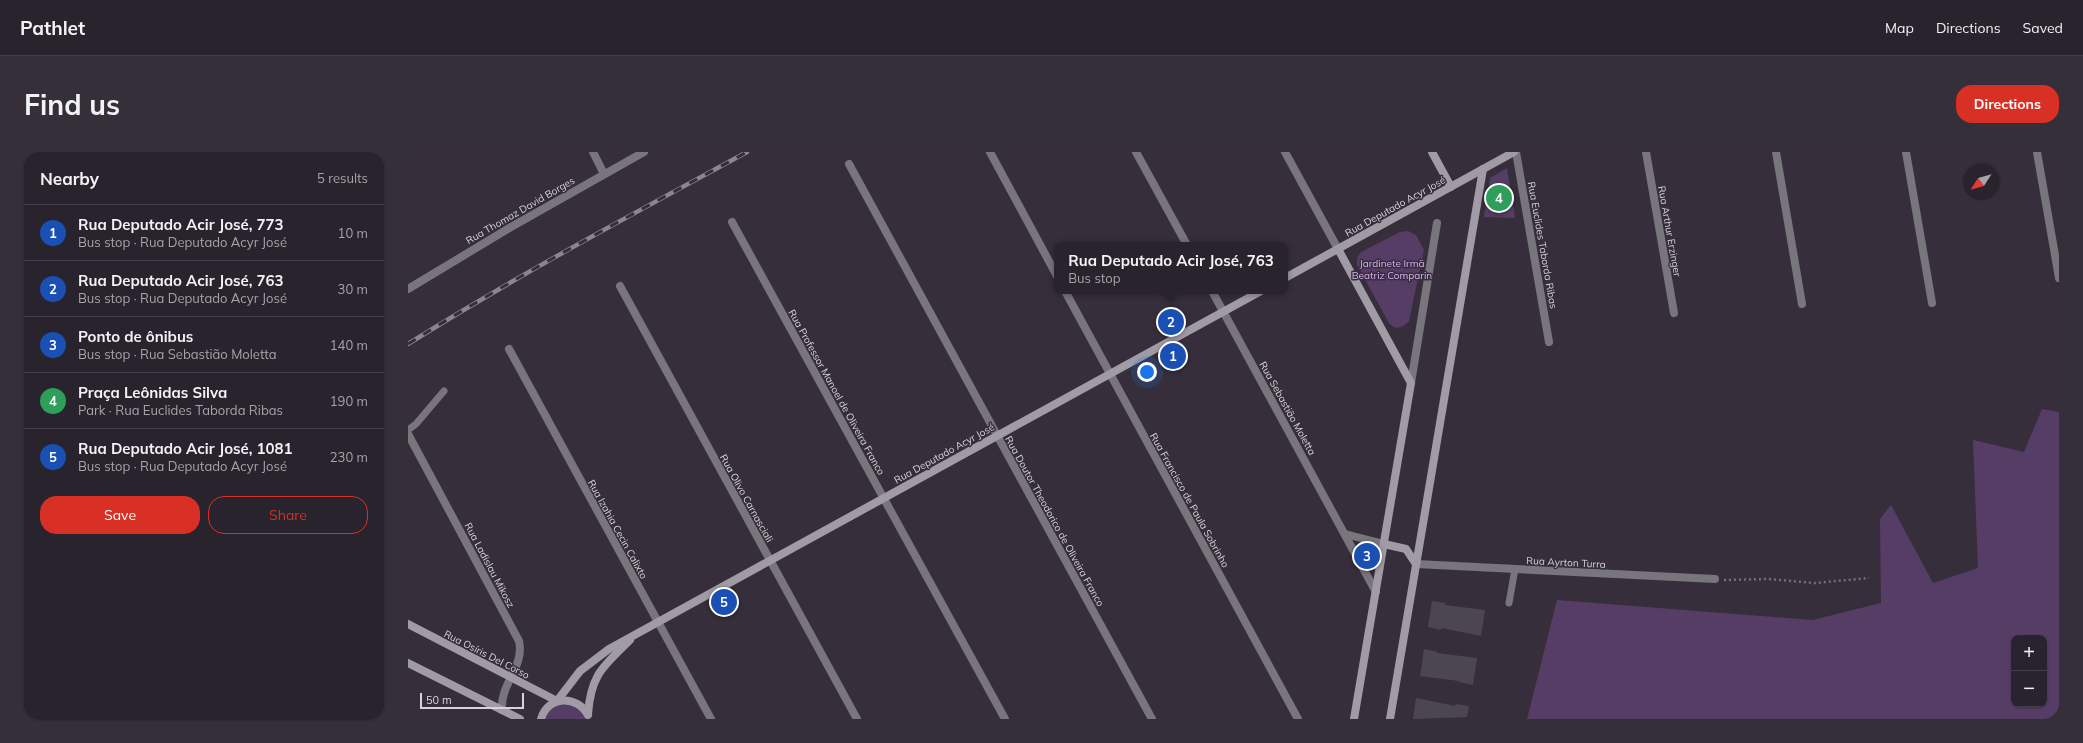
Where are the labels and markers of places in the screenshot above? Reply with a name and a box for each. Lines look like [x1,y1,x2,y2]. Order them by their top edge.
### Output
pin: 4 [1486,183,1512,213]
pin: 2 [1158,307,1184,337]
pin: 1 [1160,341,1186,371]
pin: 3 [1354,541,1380,571]
pin: 5 [711,587,737,617]

